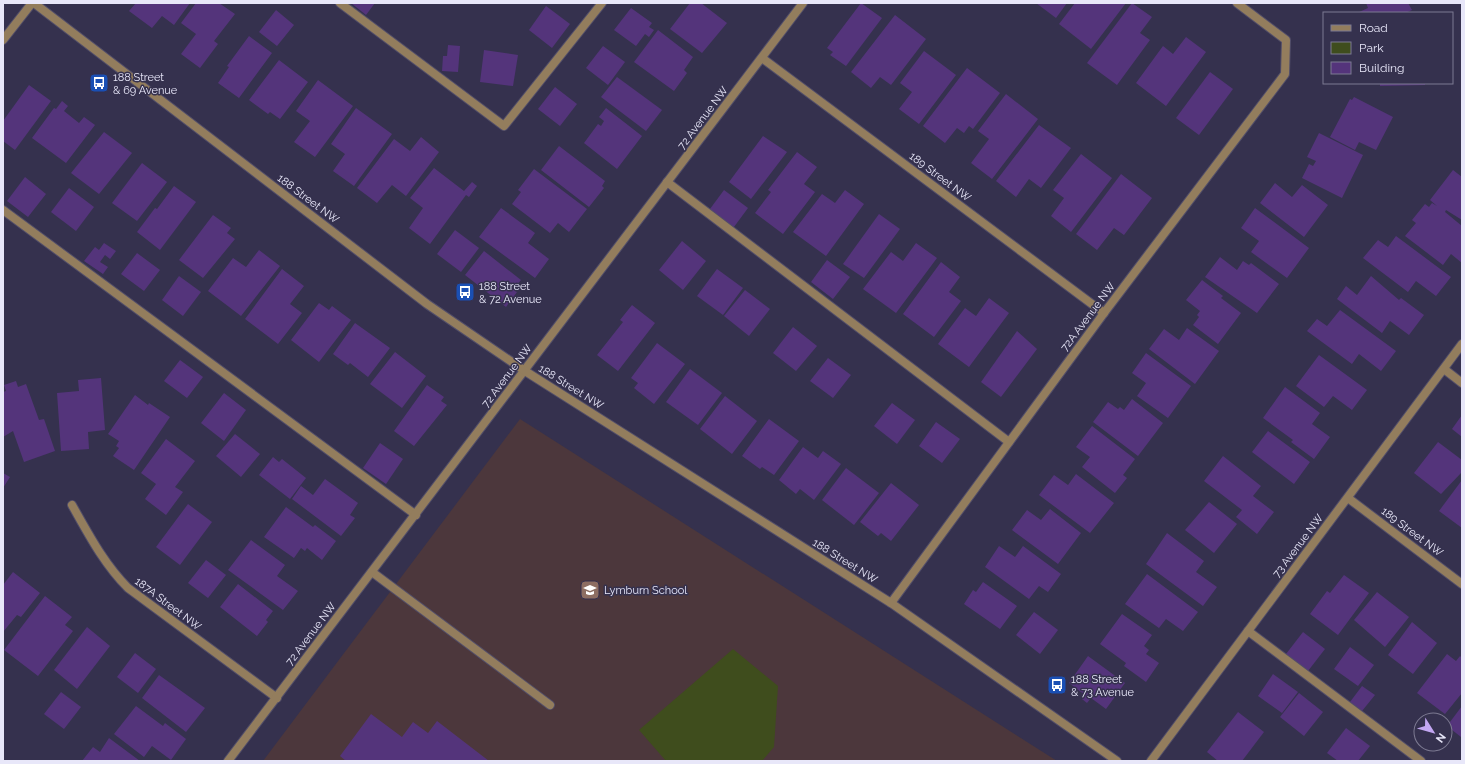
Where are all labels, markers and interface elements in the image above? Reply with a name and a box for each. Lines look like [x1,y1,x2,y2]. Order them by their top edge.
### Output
legend [1323,12,1453,84]
text: Road [1359,21,1388,35]
text: Park [1359,41,1384,55]
text: Building [1359,61,1405,75]
place label: 188 Street & 69 Avenue [113,71,178,97]
bus stop icon: 188 Street & 69 Avenue [88,72,110,94]
street label: 72 Avenue NW [675,84,731,152]
street label: 189 Street NW [907,150,974,205]
street label: 188 Street NW [275,172,342,227]
place label: 188 Street & 72 Avenue [479,280,542,306]
street label: 72A Avenue NW [1058,280,1118,354]
bus stop icon: 188 Street & 72 Avenue [454,281,476,303]
street label: 72 Avenue NW [479,342,535,410]
street label: 188 Street NW [536,362,606,412]
street label: 189 Street NW [1379,505,1446,560]
street label: 73 Avenue NW [1270,511,1326,580]
street label: 188 Street NW [810,536,880,586]
street label: 187A Street NW [132,575,204,634]
school or university icon: Lymburn School [579,579,601,601]
place label: Lymburn School [604,584,687,597]
street label: 72 Avenue NW [283,600,339,668]
place label: 188 Street & 73 Avenue [1071,673,1135,699]
bus stop icon: 188 Street & 73 Avenue [1046,674,1068,696]
north arrow [1413,712,1453,752]
text: N [1433,730,1448,745]

